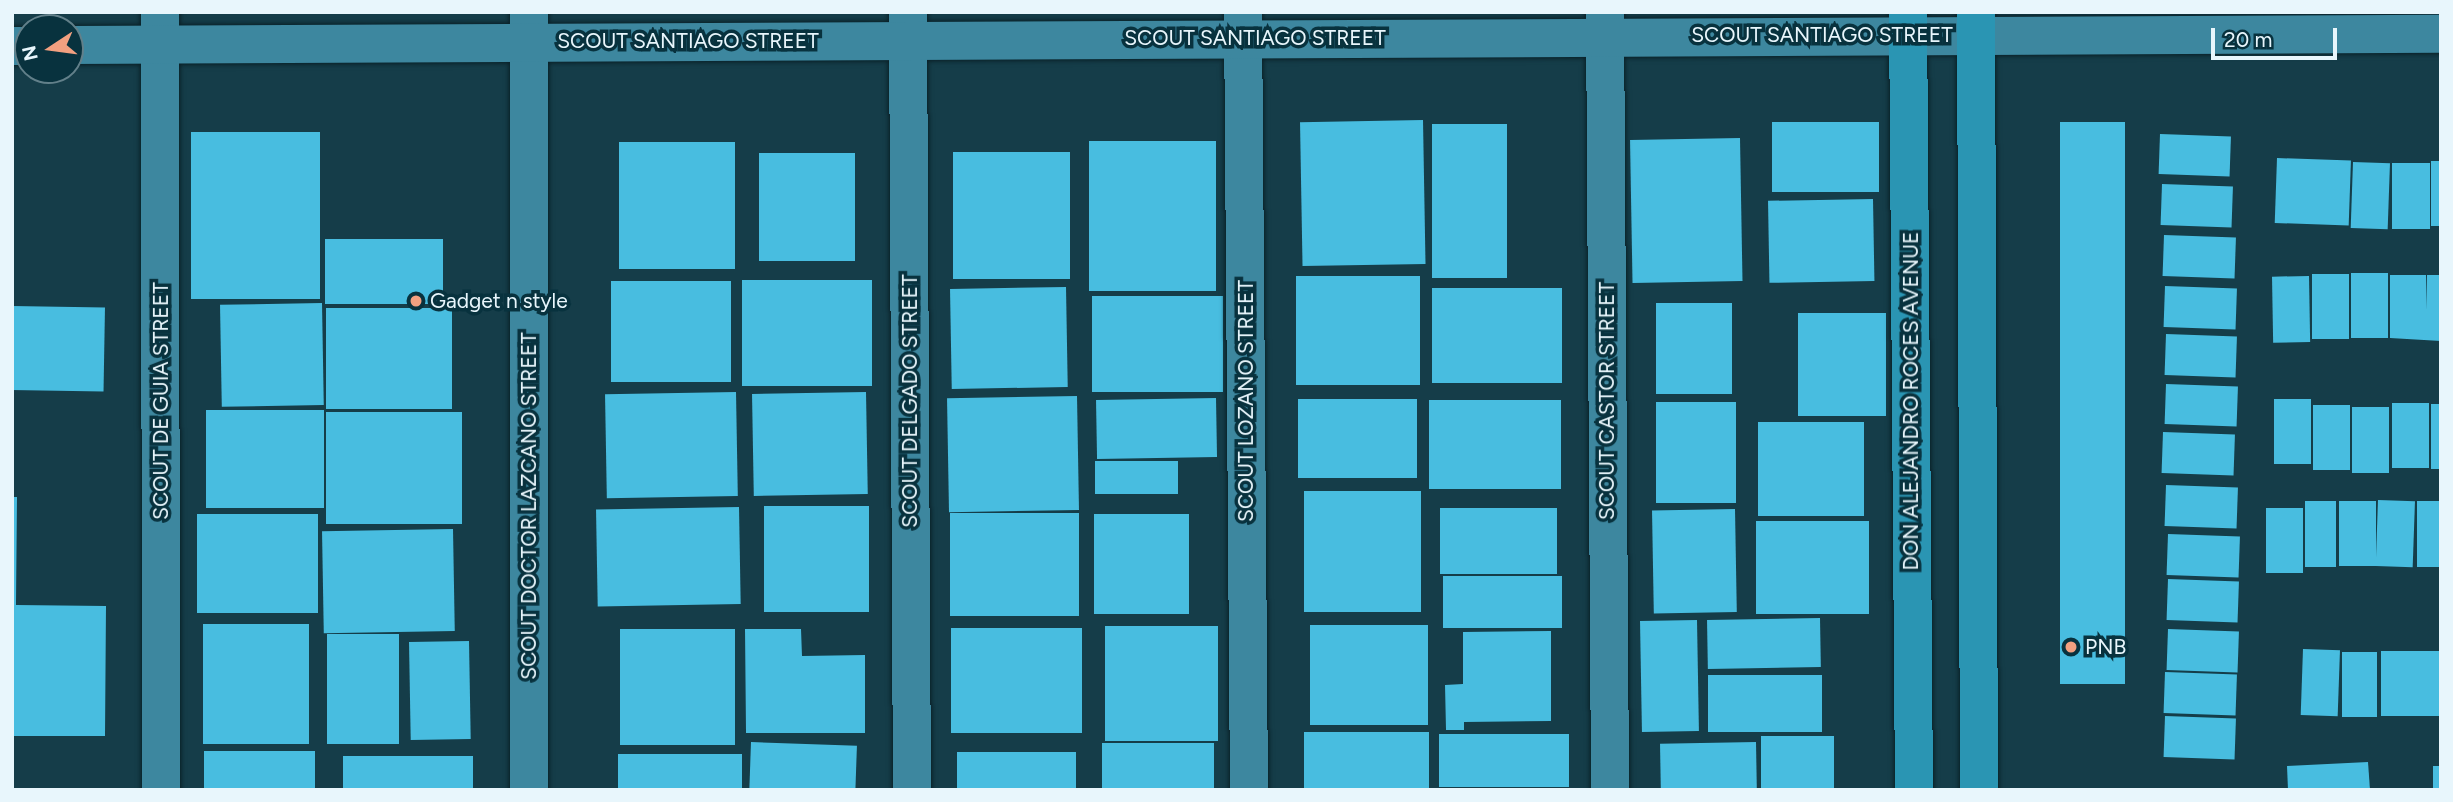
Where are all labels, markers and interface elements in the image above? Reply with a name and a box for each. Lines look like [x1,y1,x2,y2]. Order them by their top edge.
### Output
north arrow [14,14,84,84]
scale bar [2215,14,2341,58]
street label: SCOUT SANTIAGO STREET [1691,22,1953,48]
street label: SCOUT SANTIAGO STREET [1124,25,1386,51]
text: 20 m [2224,27,2272,52]
street label: SCOUT SANTIAGO STREET [557,28,819,54]
text: N [17,44,43,63]
street label: DON ALEJANDRO ROCES AVENUE [1898,231,1924,571]
street label: SCOUT DELGADO STREET [897,274,923,528]
street label: SCOUT LOZANO STREET [1233,280,1259,522]
street label: SCOUT DE GUIA STREET [148,282,174,520]
street label: SCOUT CASTOR STREET [1594,282,1620,520]
place label: Gadget n style [430,288,568,314]
marker: Gadget n style [408,293,424,309]
street label: SCOUT DOCTOR LAZCANO STREET [516,332,542,680]
place label: PNB [2085,634,2126,660]
marker: PNB [2063,639,2079,655]

